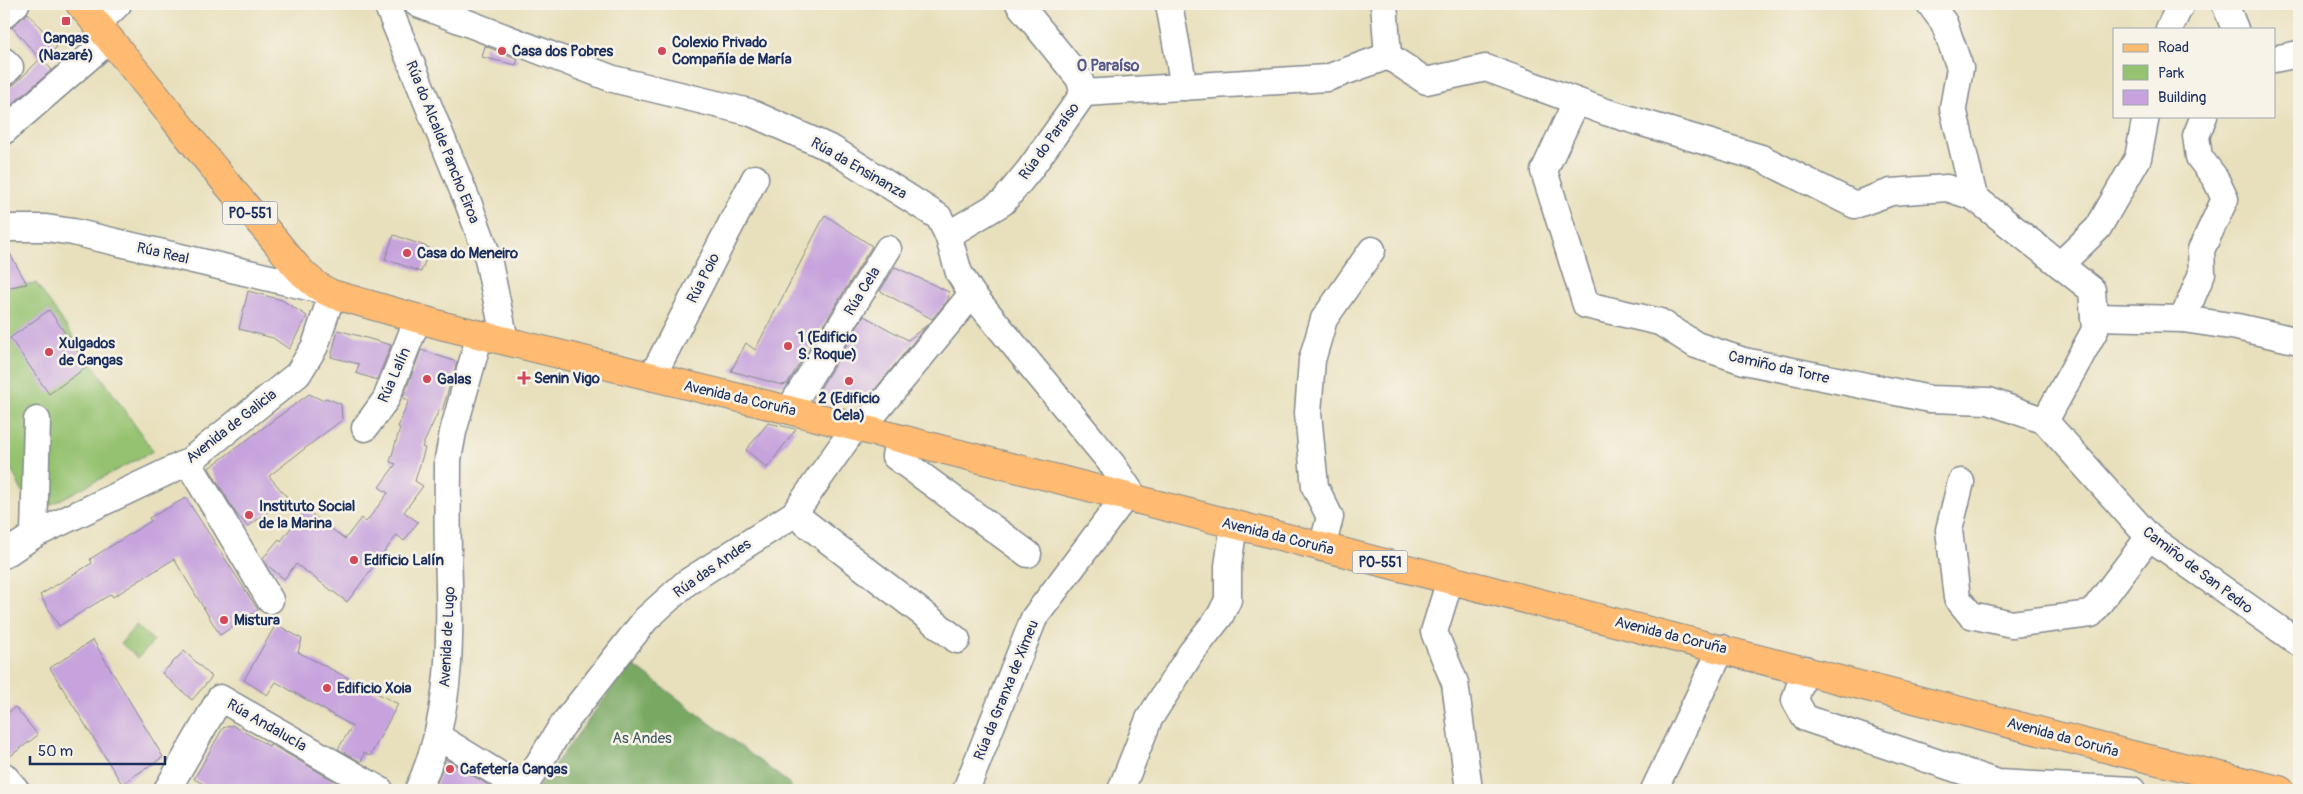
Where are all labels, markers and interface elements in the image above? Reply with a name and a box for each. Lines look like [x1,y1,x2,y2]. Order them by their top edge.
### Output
marker: Cangas (Nazaré) [60,15,72,27]
legend [2113,28,2276,118]
place label: Cangas (Nazaré) [38,29,94,65]
place label: Colexio Privado Compañía de María [672,33,792,69]
text: Road [2158,38,2189,57]
place label: Casa dos Pobres [512,42,613,61]
marker: Casa dos Pobres [496,45,508,57]
marker: Colexio Privado Compañía de María [656,45,668,57]
district label: O Paraíso [1077,56,1140,76]
street label: Rúa do Alcalde Pancho Eiroa [401,58,484,226]
text: Park [2158,64,2185,83]
text: Building [2158,88,2206,107]
street label: Rúa do Paraíso [1015,99,1084,184]
street label: Rúa da Ensinanza [807,133,910,204]
road number: PO-551 [222,202,278,224]
street label: Rúa Real [135,238,191,269]
place label: Casa do Meneiro [417,244,518,263]
marker: Casa do Meneiro [401,247,413,259]
street label: Rúa Poio [683,250,724,306]
street label: Rúa Cela [840,263,885,319]
place label: 1 (Edificio S. Roque) [798,328,857,364]
place label: Xulgados de Cangas [59,334,123,370]
marker: 1 (Edificio S. Roque) [782,340,794,352]
street label: Rúa Lalín [374,345,415,406]
marker: Xulgados de Cangas [43,346,55,358]
street label: Camiño da Torre [1726,347,1832,388]
place label: Senin Vigo [534,369,600,388]
place label: Galas [437,370,471,389]
marker: Senin Vigo [518,372,530,384]
marker: Galas [421,373,433,385]
marker: 2 (Edificio Cela) [843,375,855,387]
street label: Avenida da Coruña [682,376,798,421]
street label: Avenida de Galicia [182,385,281,468]
place label: 2 (Edificio Cela) [818,389,880,425]
place label: Instituto Social de la Marina [259,497,355,533]
marker: Instituto Social de la Marina [243,509,255,521]
street label: Avenida da Coruña [1220,513,1336,560]
street label: Camiño de San Pedro [2139,523,2257,618]
street label: Rúa das Andes [670,534,755,602]
road number: PO-551 [1352,550,1408,574]
place label: Edificio Lalín [364,551,444,570]
marker: Edificio Lalín [348,554,360,566]
street label: Avenida de Lugo [435,586,460,688]
place label: Mistura [234,611,280,630]
street label: Avenida da Coruña [1613,612,1729,659]
marker: Mistura [218,614,230,626]
street label: Rúa da Granxa de Ximeu [970,617,1043,763]
place label: Edificio Xoia [337,679,411,698]
marker: Edificio Xoia [321,682,333,694]
street label: Rúa Andalucía [223,695,310,756]
street label: Avenida da Coruña [2005,713,2121,762]
park label: As Andes [612,729,672,748]
scale bar [30,734,165,766]
text: 50 m [38,742,73,761]
place label: Cafetería Cangas [460,760,568,779]
marker: Cafetería Cangas [444,763,456,775]

